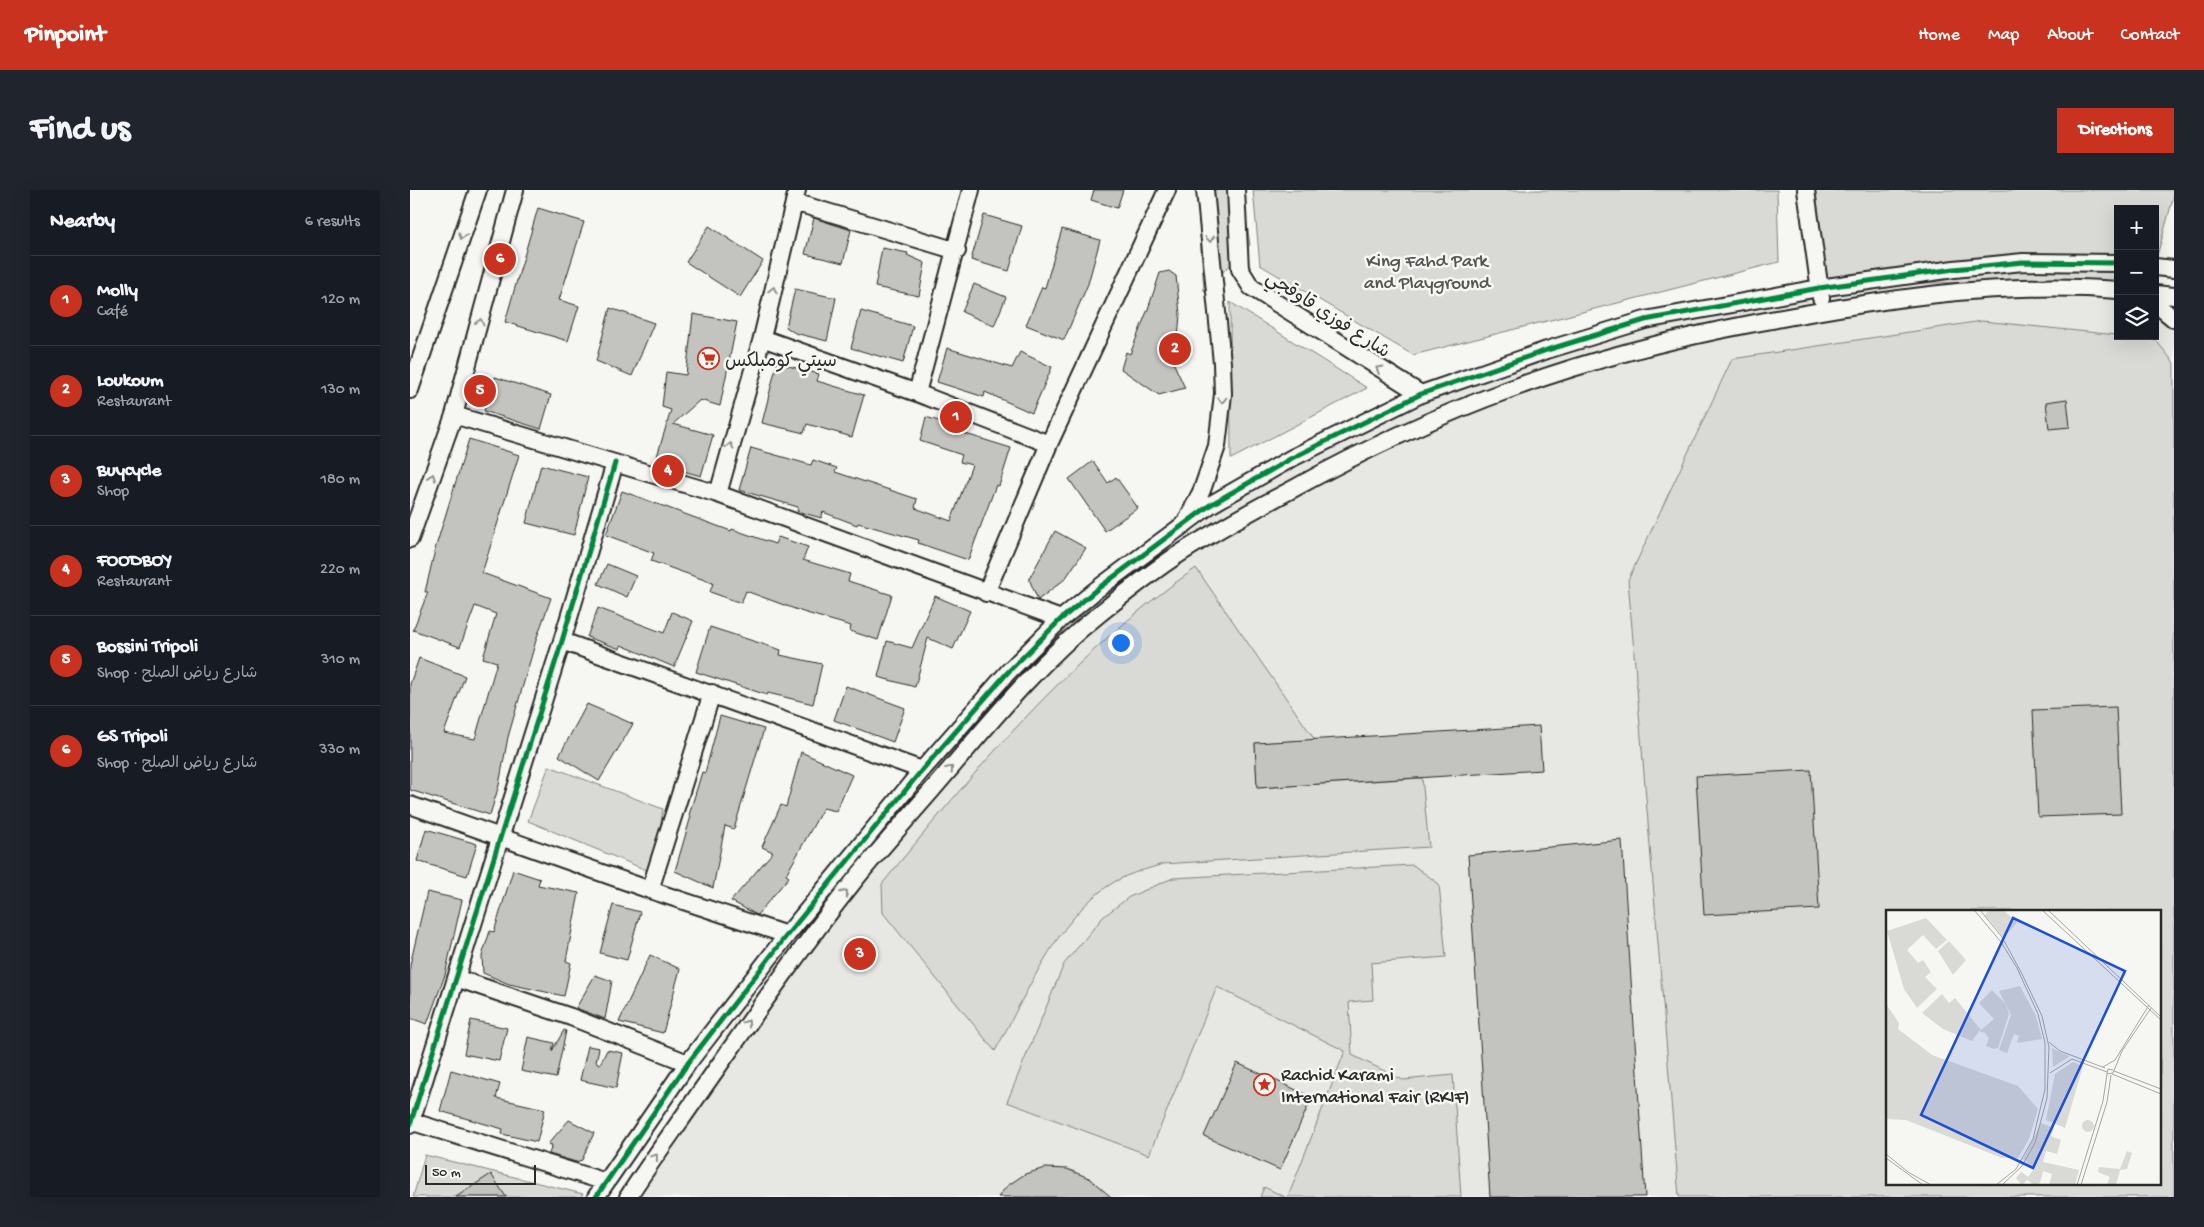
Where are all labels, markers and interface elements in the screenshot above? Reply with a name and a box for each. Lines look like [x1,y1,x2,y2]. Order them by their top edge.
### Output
text: Pinpoint [25,21,106,50]
text: Home [1918,25,1960,46]
text: Map [1988,25,2019,46]
text: About [2047,25,2093,46]
text: Contact [2121,25,2179,46]
button: Directions [2057,108,2174,153]
text: Find us [30,110,130,151]
map controls [2114,205,2159,340]
button: + [2114,205,2159,250]
text: Nearby [50,210,115,235]
text: 6 results [305,213,360,232]
one-way arrow [458,231,468,240]
one-way arrow [1204,235,1215,243]
pin: 6 [484,240,516,278]
button: − [2114,250,2159,295]
park label: King Fahd Park and Playground [1364,251,1492,296]
street label: شارع فوزي قاوقجي [1260,267,1394,366]
text: Molly [97,280,138,303]
one-way arrow [767,285,778,294]
text: 1 [63,291,69,310]
text: 120 m [321,291,360,310]
button: layers [2114,295,2159,340]
text: Café [97,303,128,322]
one-way arrow [474,318,484,326]
pin: 2 [1159,330,1191,368]
supermarket icon: سيتي كومبلكس [697,347,721,371]
place label: سيتي كومبلكس [725,351,837,376]
one-way arrow [1375,366,1384,376]
text: Loukoum [97,370,163,393]
pin: 5 [464,372,496,410]
text: 2 [62,381,70,400]
text: 130 m [321,381,360,400]
text: Restaurant [97,393,171,412]
one-way arrow [1217,397,1228,405]
pin: 1 [940,398,972,436]
one-way arrow [725,443,735,451]
pin: 4 [652,452,684,490]
text: Buycycle [97,460,161,483]
text: 3 [62,471,70,490]
text: 180 m [321,471,360,490]
one-way arrow [426,473,436,482]
text: Shop [97,483,129,502]
text: FOODBOY [97,550,172,573]
text: 4 [62,561,70,580]
text: 220 m [320,561,360,580]
text: Restaurant [97,573,171,592]
your location [1108,630,1134,656]
text: Bossini Tripoli [97,636,198,659]
text: 5 [62,651,70,670]
text: 310 m [321,651,360,670]
text: Shop · شارع رياض الصلح [97,665,257,684]
text: GS Tripoli [97,726,168,749]
text: 6 [62,741,70,760]
text: 330 m [319,741,360,760]
text: Shop · شارع رياض الصلح [97,755,257,774]
one-way arrow [944,766,953,775]
one-way arrow [839,889,848,899]
inset map [1886,910,2162,1184]
pin: 3 [844,935,876,973]
one-way arrow [742,1020,750,1029]
place label: Rachid Karami International Fair (RKIF) [1281,1065,1470,1110]
place icon: Rachid Karami International Fair (RKIF) [1253,1072,1277,1096]
one-way arrow [649,1153,658,1163]
scale bar [425,1162,536,1185]
text: 50 m [432,1165,461,1182]

